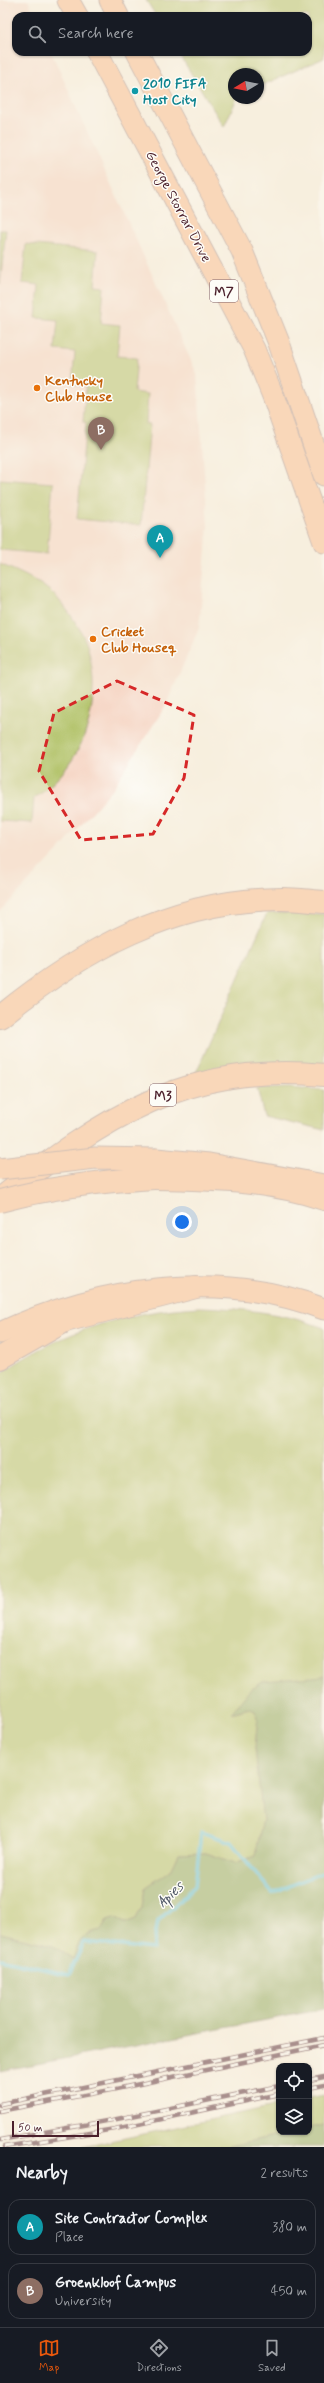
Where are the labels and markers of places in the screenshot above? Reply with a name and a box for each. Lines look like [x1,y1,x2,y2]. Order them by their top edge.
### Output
place label: 2010 FIFA Host City [143,75,207,109]
marker: 2010 FIFA Host City [130,86,140,96]
place label: Kentucky Club House [45,372,112,406]
marker: Kentucky Club House [32,383,42,393]
pin: B [88,417,114,450]
pin: A [147,525,173,558]
place label: Cricket Club Houseq [101,623,177,657]
marker: Cricket Club Houseq [88,634,98,644]

